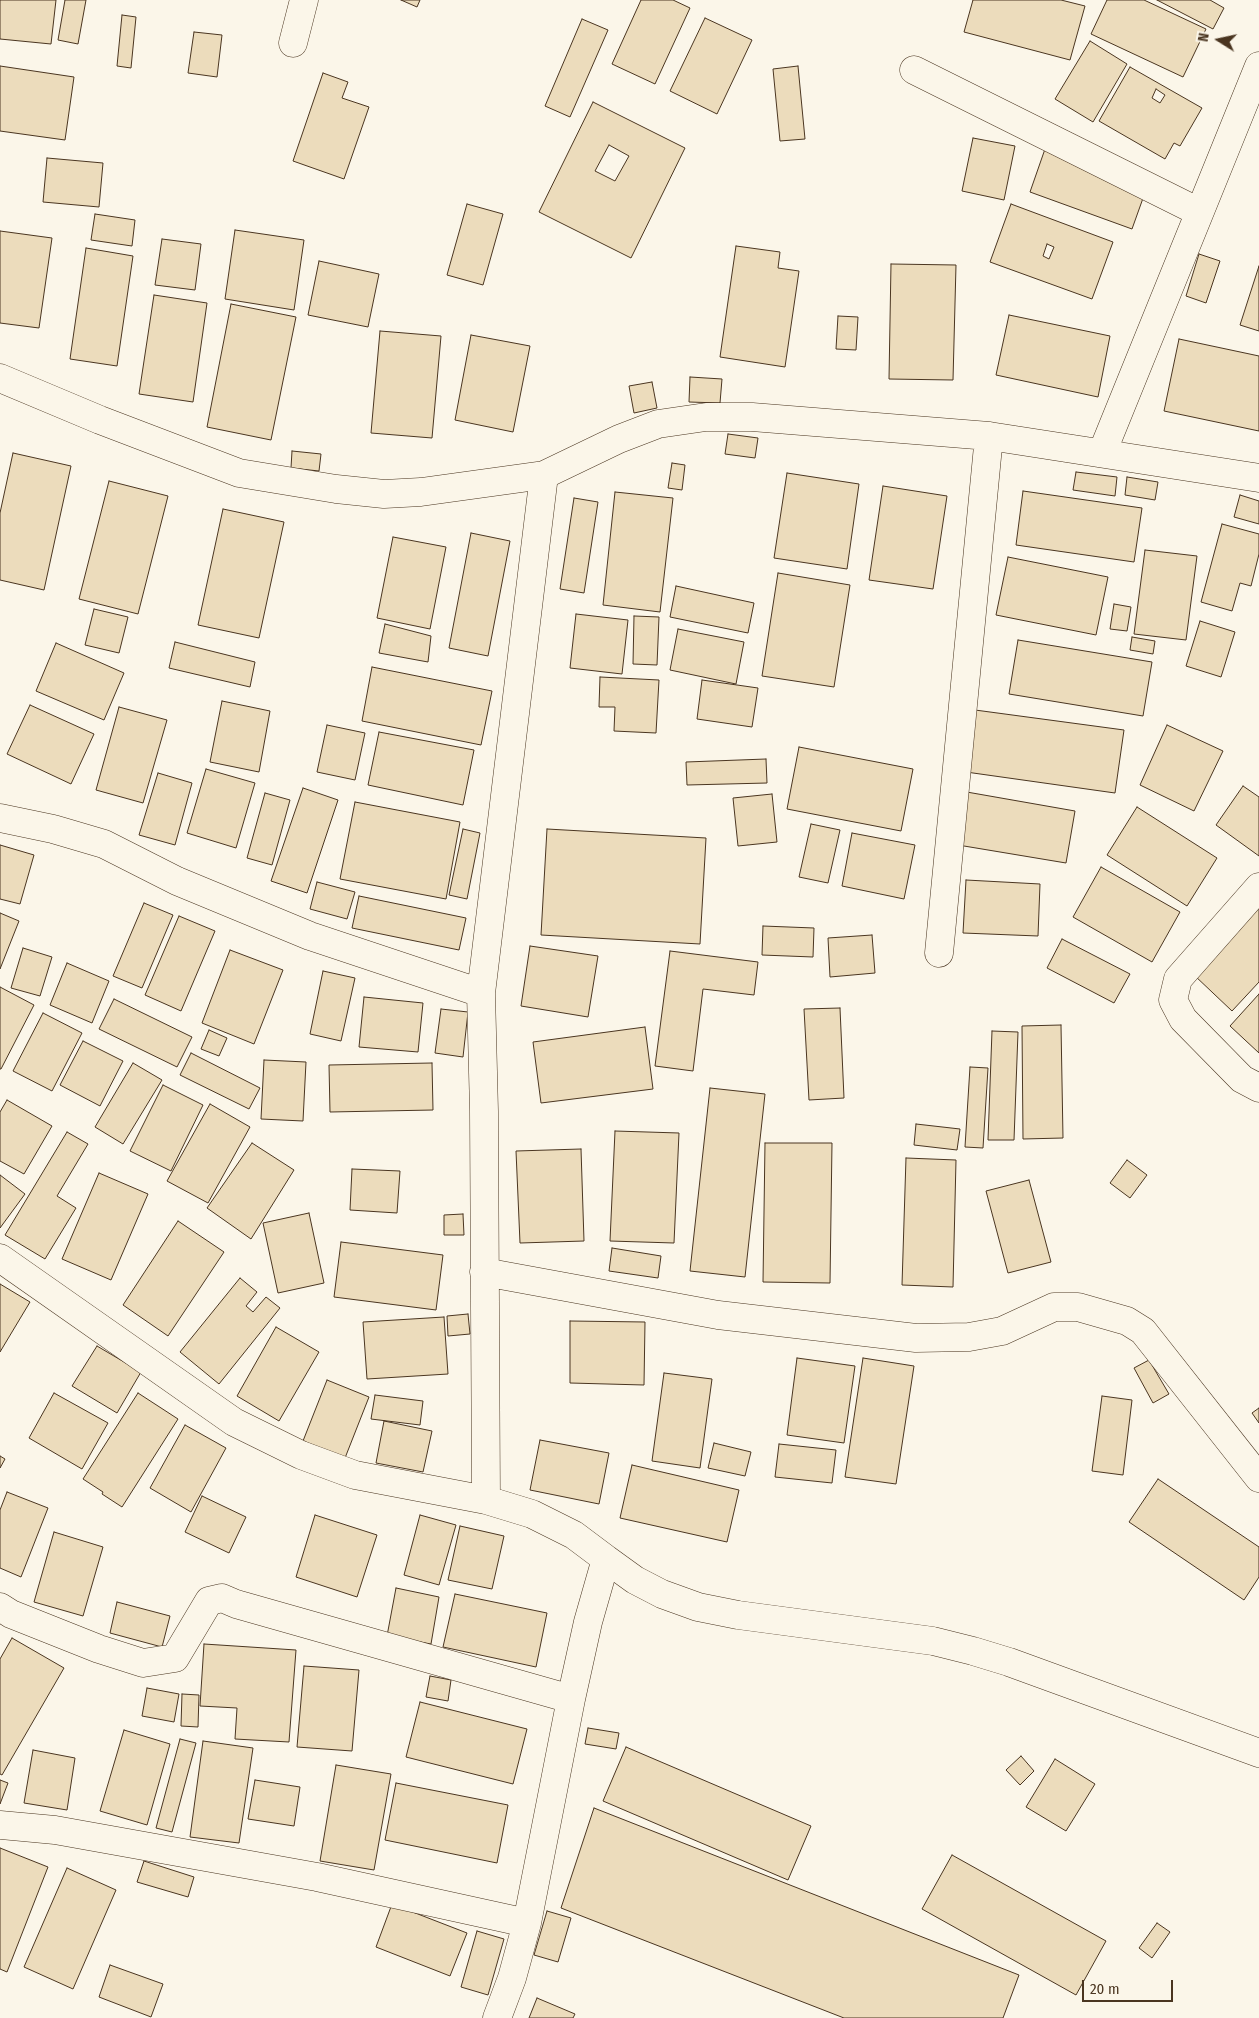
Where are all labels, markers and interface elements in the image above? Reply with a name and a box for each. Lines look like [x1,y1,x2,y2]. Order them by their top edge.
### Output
north arrow [1194,15,1244,65]
text: N [1195,32,1213,43]
scale bar [1084,1970,1175,2002]
text: 20 m [1090,1980,1120,1998]

